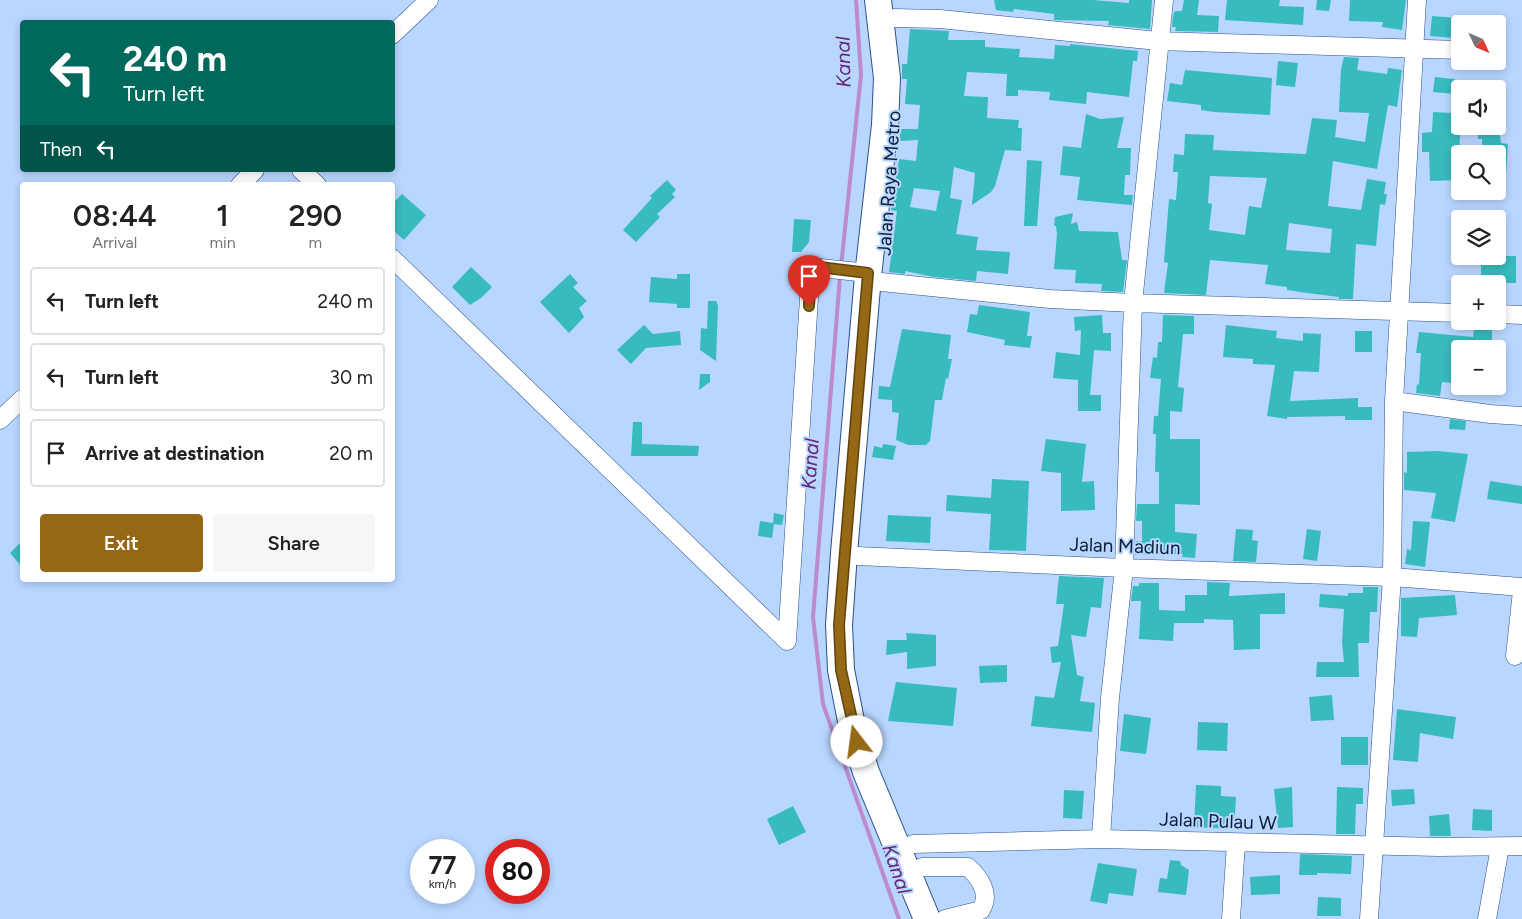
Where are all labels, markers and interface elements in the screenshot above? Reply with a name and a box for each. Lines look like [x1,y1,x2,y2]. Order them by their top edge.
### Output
north arrow [1451,15,1506,70]
map controls [1451,15,1506,395]
water label: Kanal [831,36,855,88]
text: 240 m [123,38,227,80]
icon: left [40,40,105,105]
text: Turn left [123,80,205,107]
button: sound [1451,80,1506,135]
street label: Jalan Raya Metro [872,110,906,256]
icon: left [92,135,120,163]
text: Then [40,138,82,161]
button: search [1451,145,1506,200]
text: 08:44 [73,197,157,234]
text: 1 [216,197,229,234]
text: 290 [289,197,342,234]
button: layers [1451,210,1506,265]
text: Arrival [92,233,137,252]
text: min [209,233,236,252]
text: m [309,233,322,252]
pin [788,255,830,306]
icon: arrive [795,262,823,290]
button: + [1451,275,1506,330]
icon: left [42,287,70,315]
text: Turn left [85,290,159,313]
text: 240 m [318,290,373,313]
button: − [1451,340,1506,395]
icon: left [42,363,70,391]
text: Turn left [85,366,159,389]
text: 30 m [330,366,373,389]
water label: Kanal [796,437,824,490]
icon: arrive [42,439,70,467]
text: Arrive at destination [85,442,264,465]
text: 20 m [329,442,373,465]
button: Exit [40,514,203,572]
button: Share [213,514,375,572]
street label: Jalan Madiun [1069,533,1181,559]
position arrow [830,715,882,767]
street label: Jalan Pulau W [1159,807,1278,835]
speed limit sign: 80 [485,839,550,904]
water label: Kanal [877,841,917,898]
text: 77 [429,850,456,880]
text: km/h [429,877,456,891]

